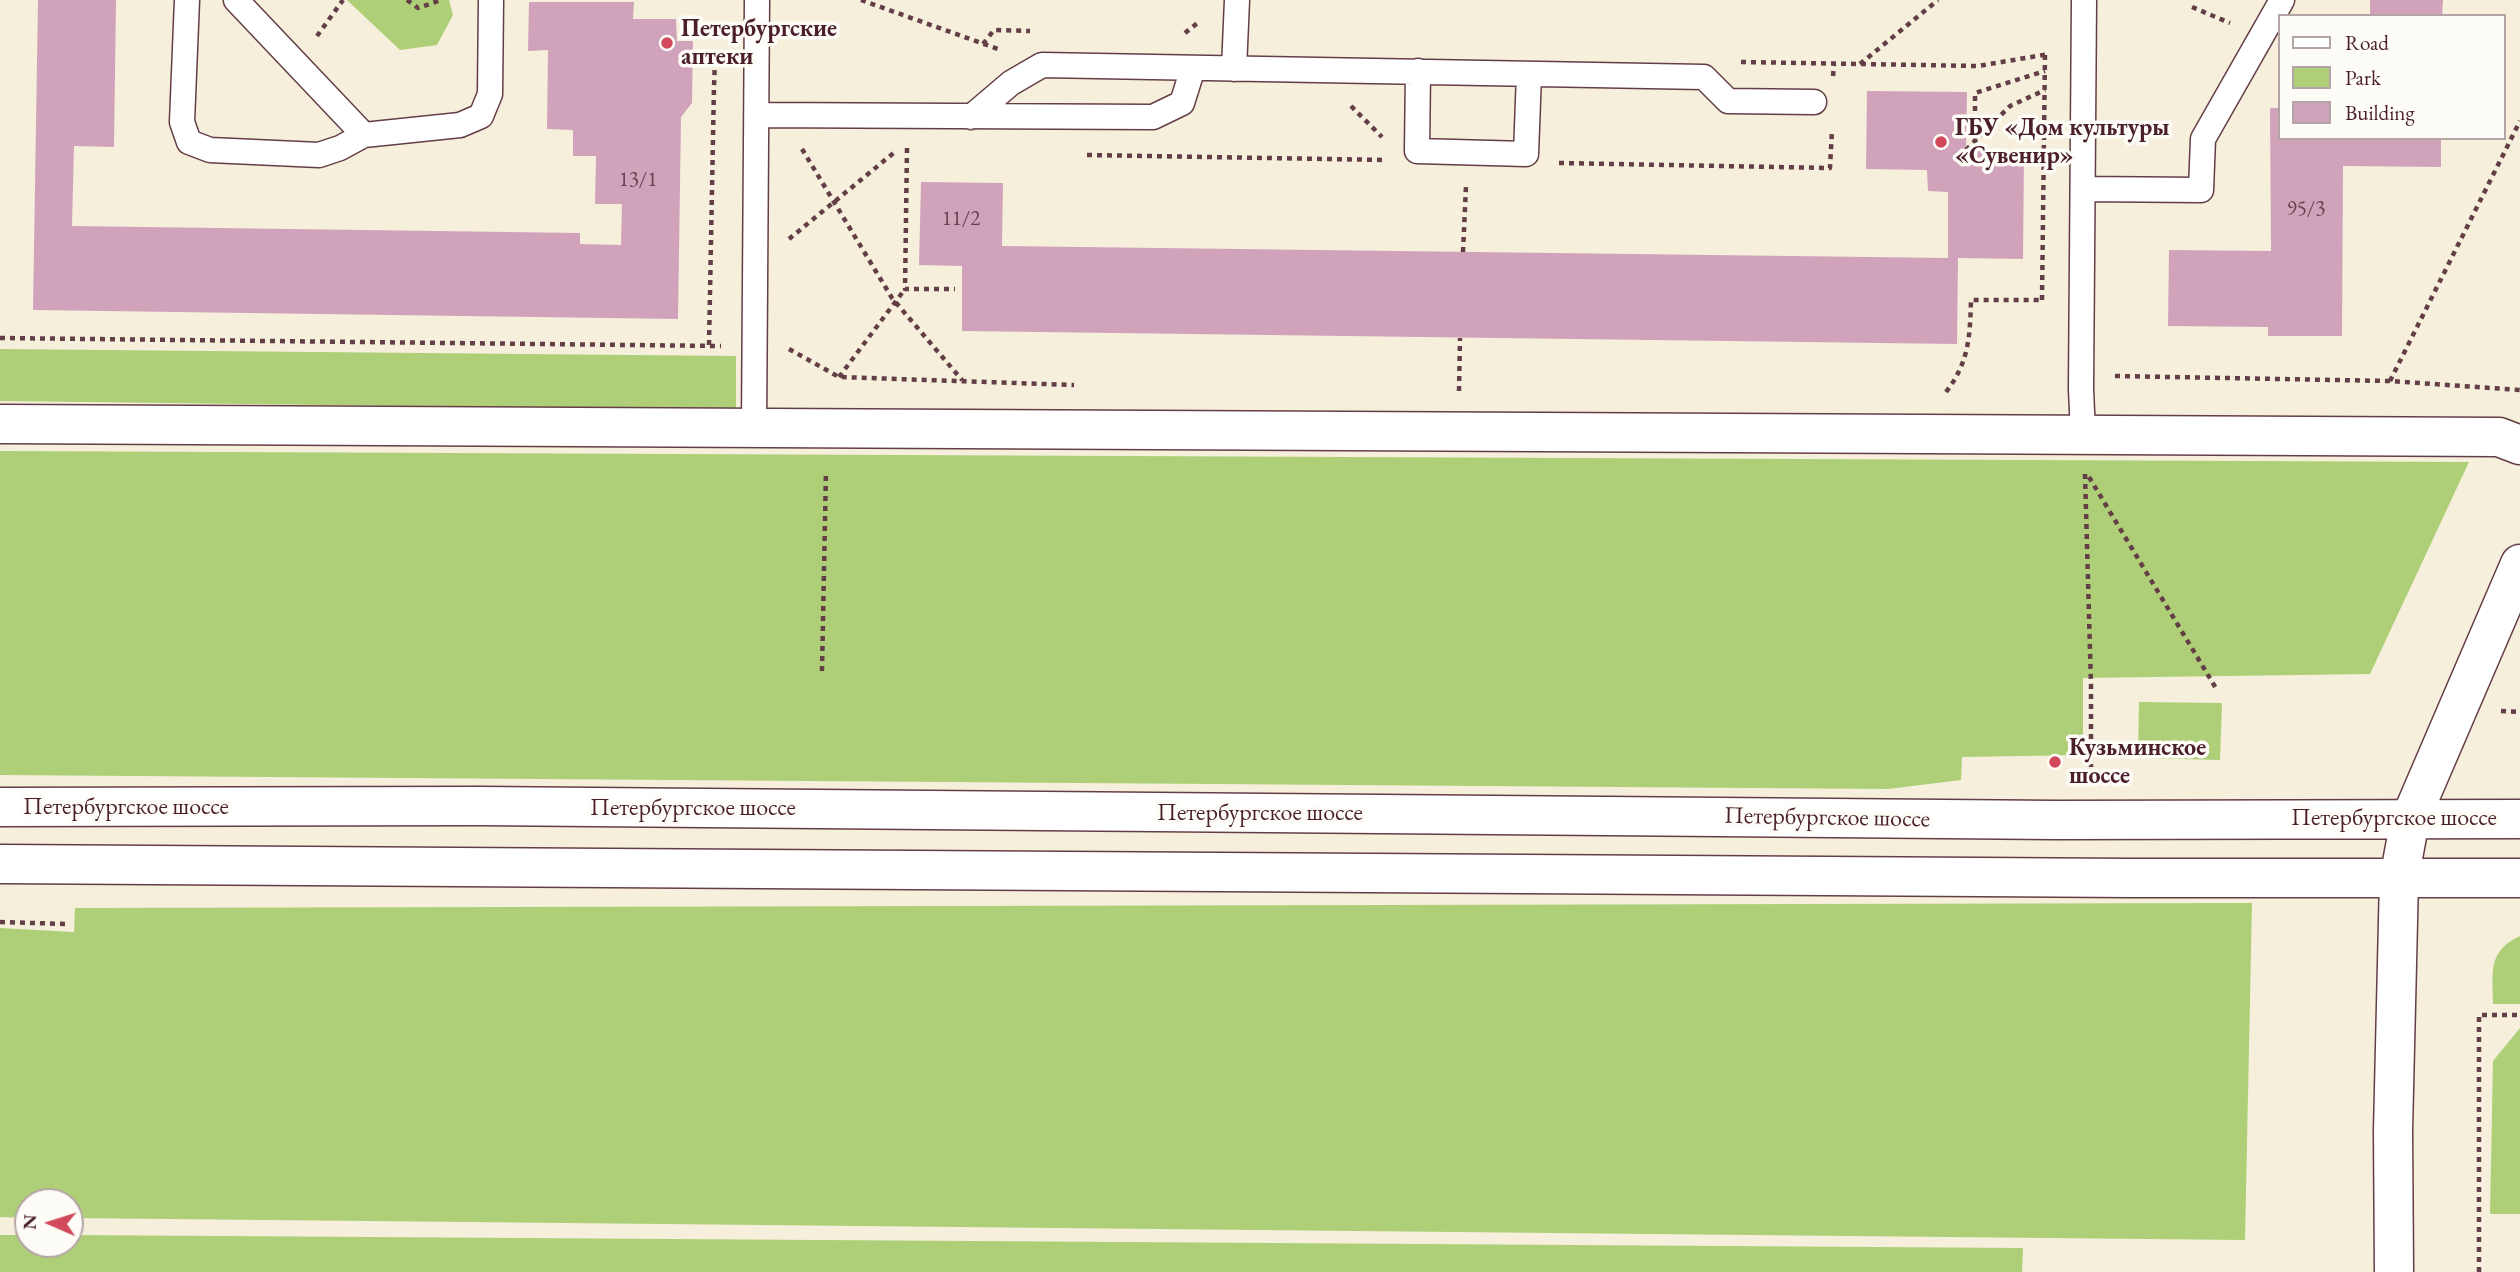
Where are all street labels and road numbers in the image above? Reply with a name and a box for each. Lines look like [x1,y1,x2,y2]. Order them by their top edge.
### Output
street label: Петербургское шоссе [23,793,229,821]
street label: Петербургское шоссе [590,794,796,822]
street label: Петербургское шоссе [1157,799,1363,827]
street label: Петербургское шоссе [1724,802,1930,834]
street label: Петербургское шоссе [2291,804,2497,832]

